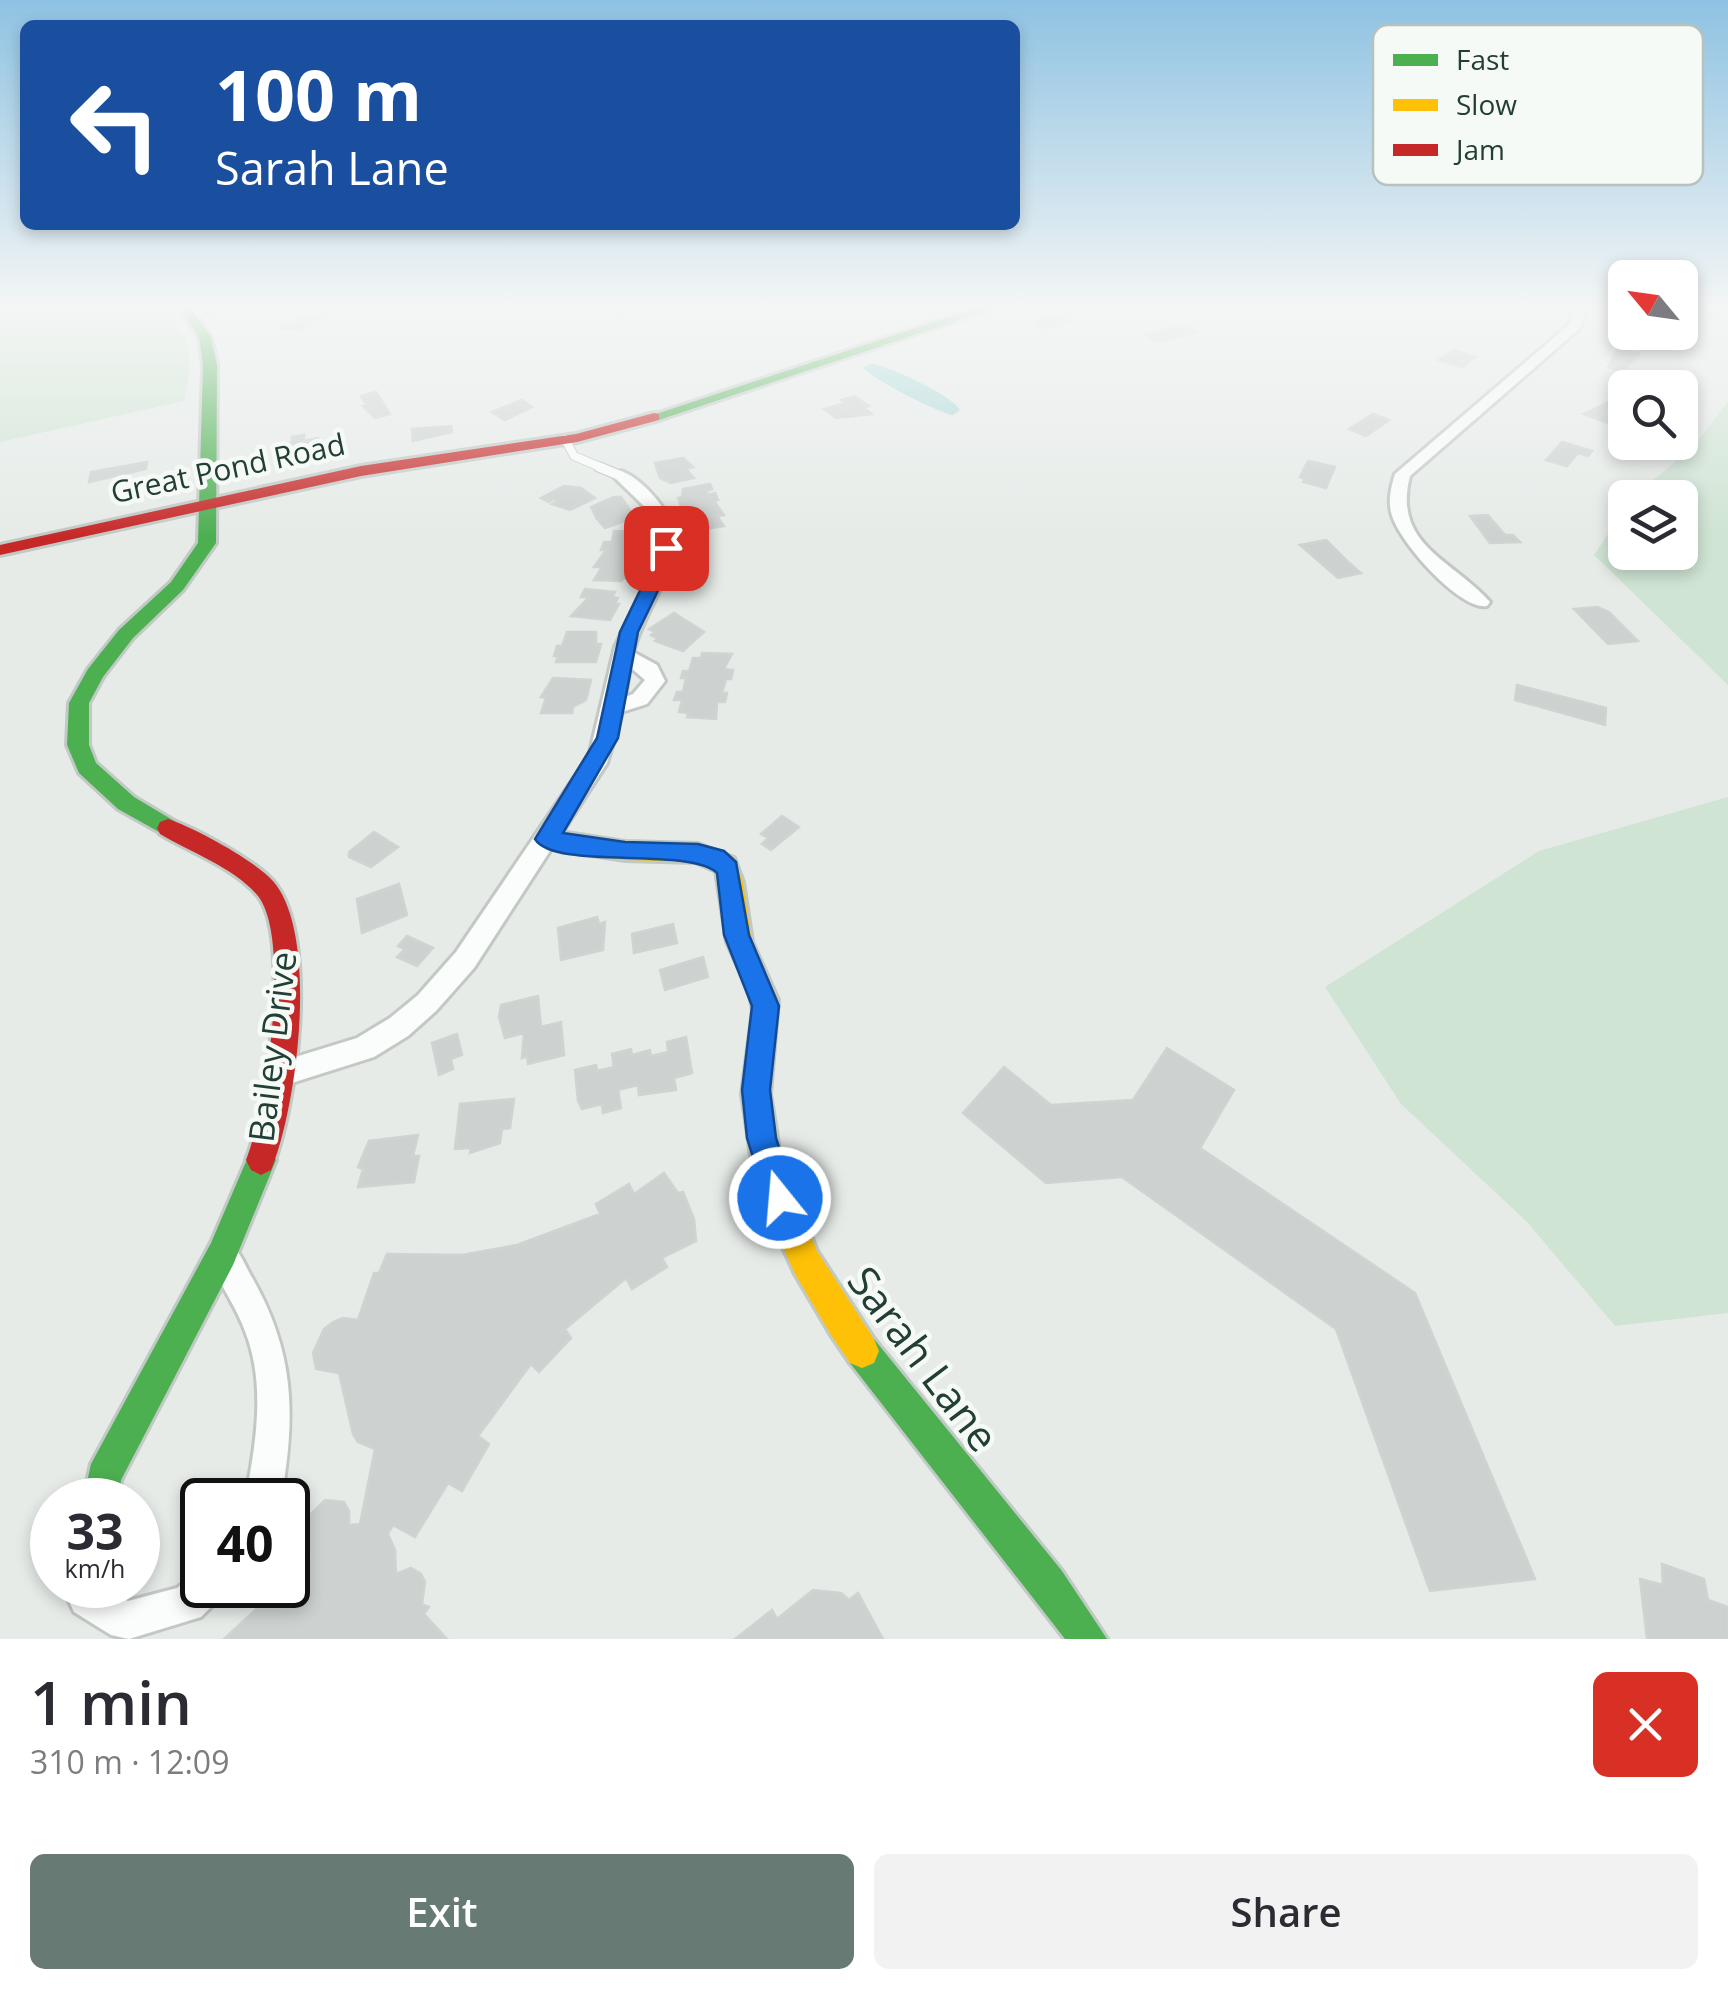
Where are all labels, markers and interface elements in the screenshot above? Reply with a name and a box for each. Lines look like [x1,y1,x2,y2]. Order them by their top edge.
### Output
legend [1373,25,1703,185]
text: Fast [1456,40,1509,78]
text: 100 m [215,46,422,142]
icon: left [50,60,180,190]
text: Slow [1456,85,1517,123]
text: Jam [1453,130,1505,168]
text: Sarah Lane [215,137,449,198]
north arrow [1608,260,1698,350]
map controls [1608,260,1698,570]
button: search [1608,370,1698,460]
street label: Great Pond Road [107,423,349,512]
button: layers [1608,480,1698,570]
pin [624,506,709,591]
icon: arrive [639,521,694,576]
street label: Bailey Drive [237,949,307,1145]
position arrow [728,1146,832,1250]
street label: Sarah Lane [836,1254,1013,1462]
speed limit sign: 40 [180,1478,310,1608]
text: 33 [66,1497,124,1565]
text: km/h [65,1551,125,1585]
text: 1 min [30,1661,192,1743]
button: close [1593,1672,1698,1777]
text: 310 m · 12:09 [30,1740,229,1783]
button: Exit [30,1854,854,1969]
button: Share [874,1854,1698,1969]

